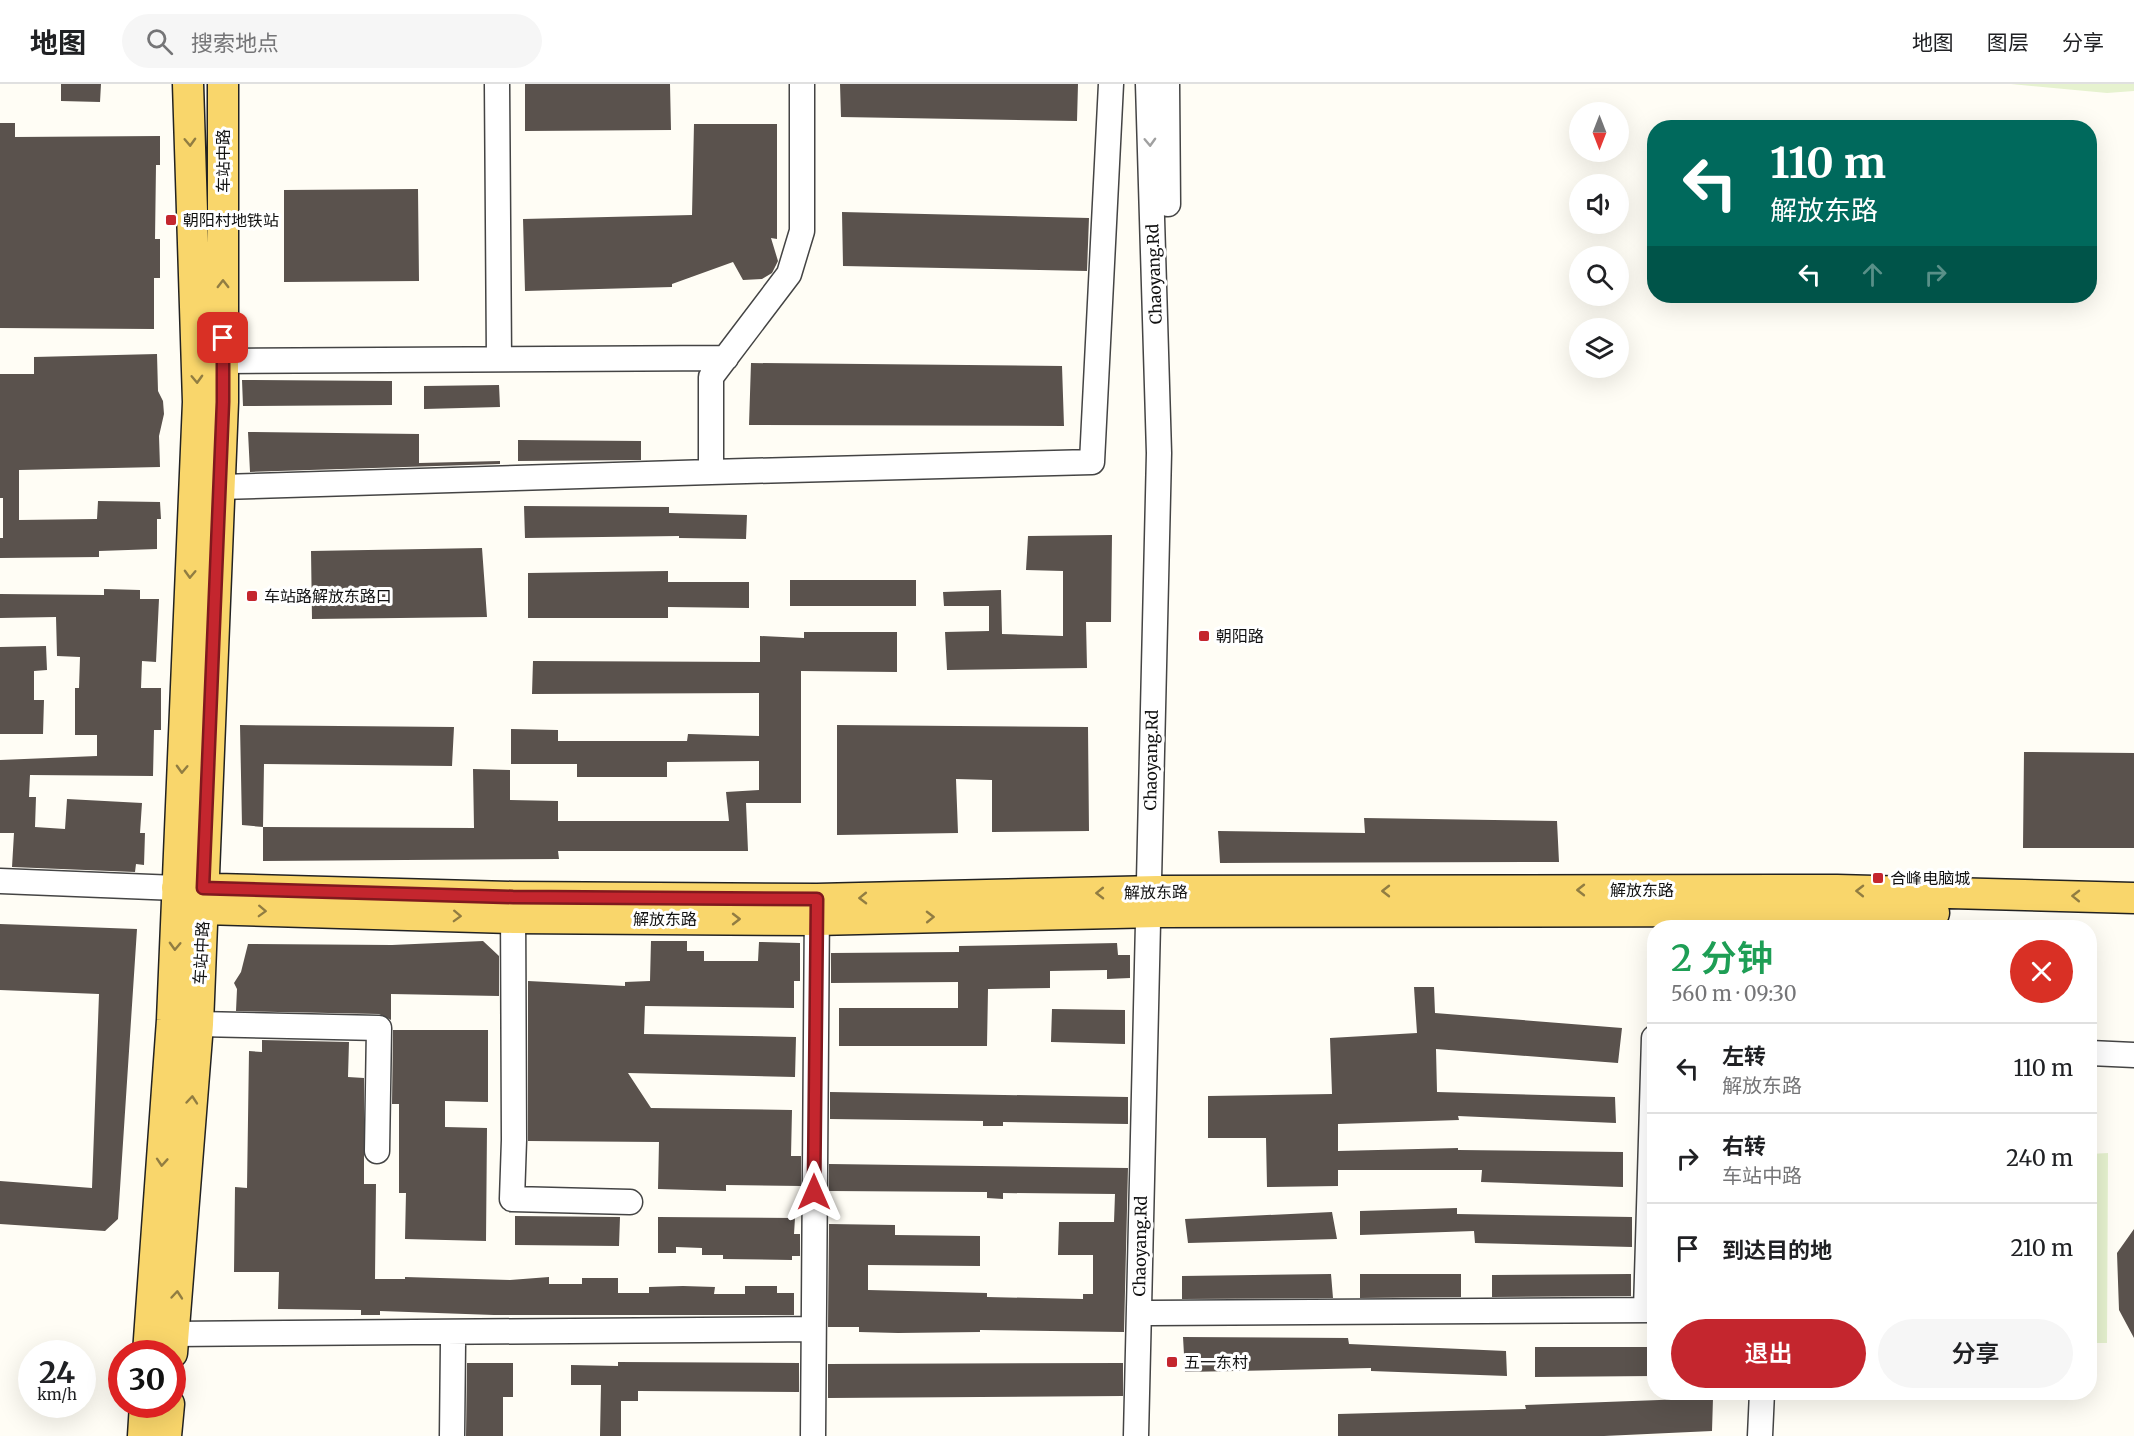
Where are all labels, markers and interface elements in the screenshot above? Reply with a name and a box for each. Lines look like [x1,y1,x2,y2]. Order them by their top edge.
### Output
search box [122,14,542,68]
text: 地图 [30,25,86,61]
icon: search [143,25,176,58]
text: 搜索地点 [191,29,279,57]
text: 地图 [1912,29,1954,56]
text: 图层 [1987,29,2029,56]
text: 分享 [2062,29,2104,56]
north arrow [1569,102,1629,162]
map controls [1569,102,1629,378]
street label: 车站中路 [213,129,233,193]
text: 110 m [1770,137,1886,189]
one-way arrow [184,138,196,147]
one-way arrow [1144,138,1156,147]
icon: left [1671,144,1749,222]
button: sound [1569,174,1629,234]
text: 解放东路 [1770,193,1878,227]
place label: 朝阳村地铁站 [183,210,279,230]
marker: 朝阳村地铁站 [164,213,178,227]
street label: Chaoyang.Rd [1142,223,1166,325]
button: search [1569,246,1629,306]
icon: left [1793,258,1826,291]
icon: ahead [1856,258,1889,291]
icon: right [1919,258,1952,291]
one-way arrow [217,280,229,289]
pin [197,312,248,363]
button: layers [1569,318,1629,378]
icon: arrive [206,321,239,354]
one-way arrow [191,375,203,384]
one-way arrow [184,570,197,579]
place label: 车站路解放东路口 [264,586,392,606]
marker: 车站路解放东路口 [245,589,259,603]
place label: 朝阳路 [1216,626,1264,646]
marker: 朝阳路 [1197,629,1211,643]
street label: Chaoyang.Rd [1140,709,1162,810]
one-way arrow [176,765,189,774]
place label: 合峰电脑城 [1890,868,1970,888]
marker: 合峰电脑城 [1871,871,1885,885]
street label: 解放东路 [1610,880,1674,900]
street label: 解放东路 [1124,881,1188,903]
one-way arrow [1576,884,1585,896]
one-way arrow [1855,884,1864,897]
one-way arrow [1381,885,1390,897]
one-way arrow [1095,886,1104,899]
one-way arrow [2071,890,2080,902]
one-way arrow [858,892,867,904]
one-way arrow [257,905,266,917]
street label: 解放东路 [633,909,697,929]
one-way arrow [452,910,461,923]
one-way arrow [926,911,935,924]
one-way arrow [731,913,740,926]
street label: 车站中路 [189,921,213,985]
text: 2 分钟 [1671,936,1773,981]
button: close [2010,940,2073,1003]
one-way arrow [169,942,181,951]
text: 560 m · 09:30 [1671,981,1797,1006]
text: 左转 [1722,1042,1766,1070]
icon: left [1671,1052,1704,1085]
text: 110 m [2014,1054,2073,1082]
text: 解放东路 [1722,1073,1802,1098]
one-way arrow [185,1096,198,1105]
text: 右转 [1722,1132,1766,1160]
icon: right [1671,1142,1704,1175]
text: 240 m [2006,1144,2073,1172]
one-way arrow [155,1158,168,1167]
position arrow [782,1160,846,1224]
text: 车站中路 [1722,1163,1802,1188]
street label: Chaoyang.Rd [1129,1195,1151,1296]
icon: arrive [1671,1232,1704,1265]
text: 210 m [2010,1234,2073,1262]
text: 到达目的地 [1722,1236,1832,1264]
one-way arrow [170,1290,183,1299]
button: 退出 [1671,1319,1866,1388]
button: 分享 [1878,1319,2073,1388]
speed limit sign: 30 [108,1340,186,1418]
place label: 五一东村 [1184,1352,1248,1372]
text: 24 [39,1353,75,1391]
marker: 五一东村 [1165,1355,1179,1369]
text: km/h [37,1385,77,1404]

